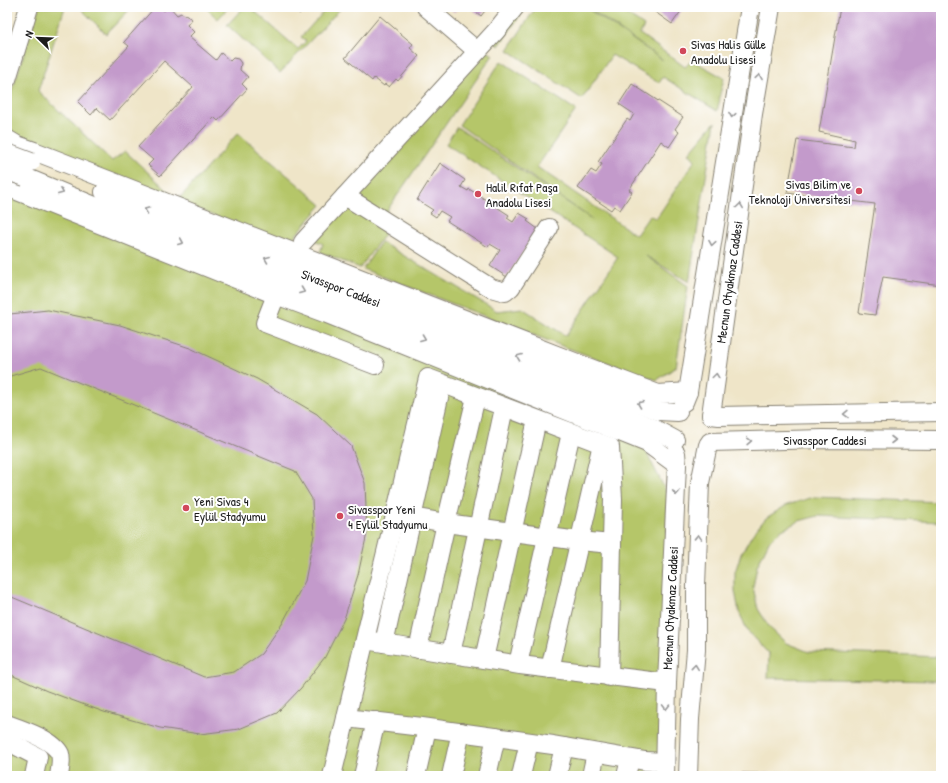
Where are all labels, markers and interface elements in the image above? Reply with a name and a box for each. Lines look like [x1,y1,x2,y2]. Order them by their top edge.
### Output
north arrow [18,18,58,58]
text: N [21,29,36,40]
place label: Sivas Halis Gülle Anadolu Lisesi [691,35,766,68]
marker: Sivas Halis Gülle Anadolu Lisesi [678,46,688,56]
one-way arrow [754,74,763,80]
one-way arrow [729,112,737,118]
place label: Sivas Bilim ve Teknoloji Üniversitesi [749,175,851,208]
place label: Halil Rıfat Paşa Anadolu Lisesi [486,178,558,211]
marker: Sivas Bilim ve Teknoloji Üniversitesi [854,186,864,196]
one-way arrow [58,188,65,196]
marker: Halil Rıfat Paşa Anadolu Lisesi [473,189,483,199]
one-way arrow [735,203,744,209]
one-way arrow [143,206,150,214]
street label: Mecnun Otyakmaz Caddesi [711,220,747,344]
one-way arrow [177,237,185,245]
one-way arrow [708,240,717,246]
one-way arrow [264,256,271,264]
street label: Sivasspor Caddesi [299,265,383,311]
one-way arrow [298,286,305,294]
one-way arrow [419,333,426,342]
one-way arrow [515,353,522,361]
one-way arrow [711,373,720,379]
one-way arrow [637,400,644,408]
one-way arrow [843,409,849,418]
street label: Sivasspor Caddesi [783,431,867,449]
one-way arrow [890,436,896,444]
one-way arrow [746,437,752,446]
one-way arrow [671,490,680,496]
place label: Yeni Sivas 4 Eylül Stadyumu [194,492,266,525]
place label: Sivasspor Yeni 4 Eylül Stadyumu [348,500,428,533]
marker: Yeni Sivas 4 Eylül Stadyumu [181,503,191,513]
marker: Sivasspor Yeni 4 Eylül Stadyumu [335,511,345,521]
one-way arrow [693,534,702,540]
street label: Mecnun Otyakmaz Caddesi [658,546,682,670]
one-way arrow [690,664,699,670]
one-way arrow [662,704,670,710]

